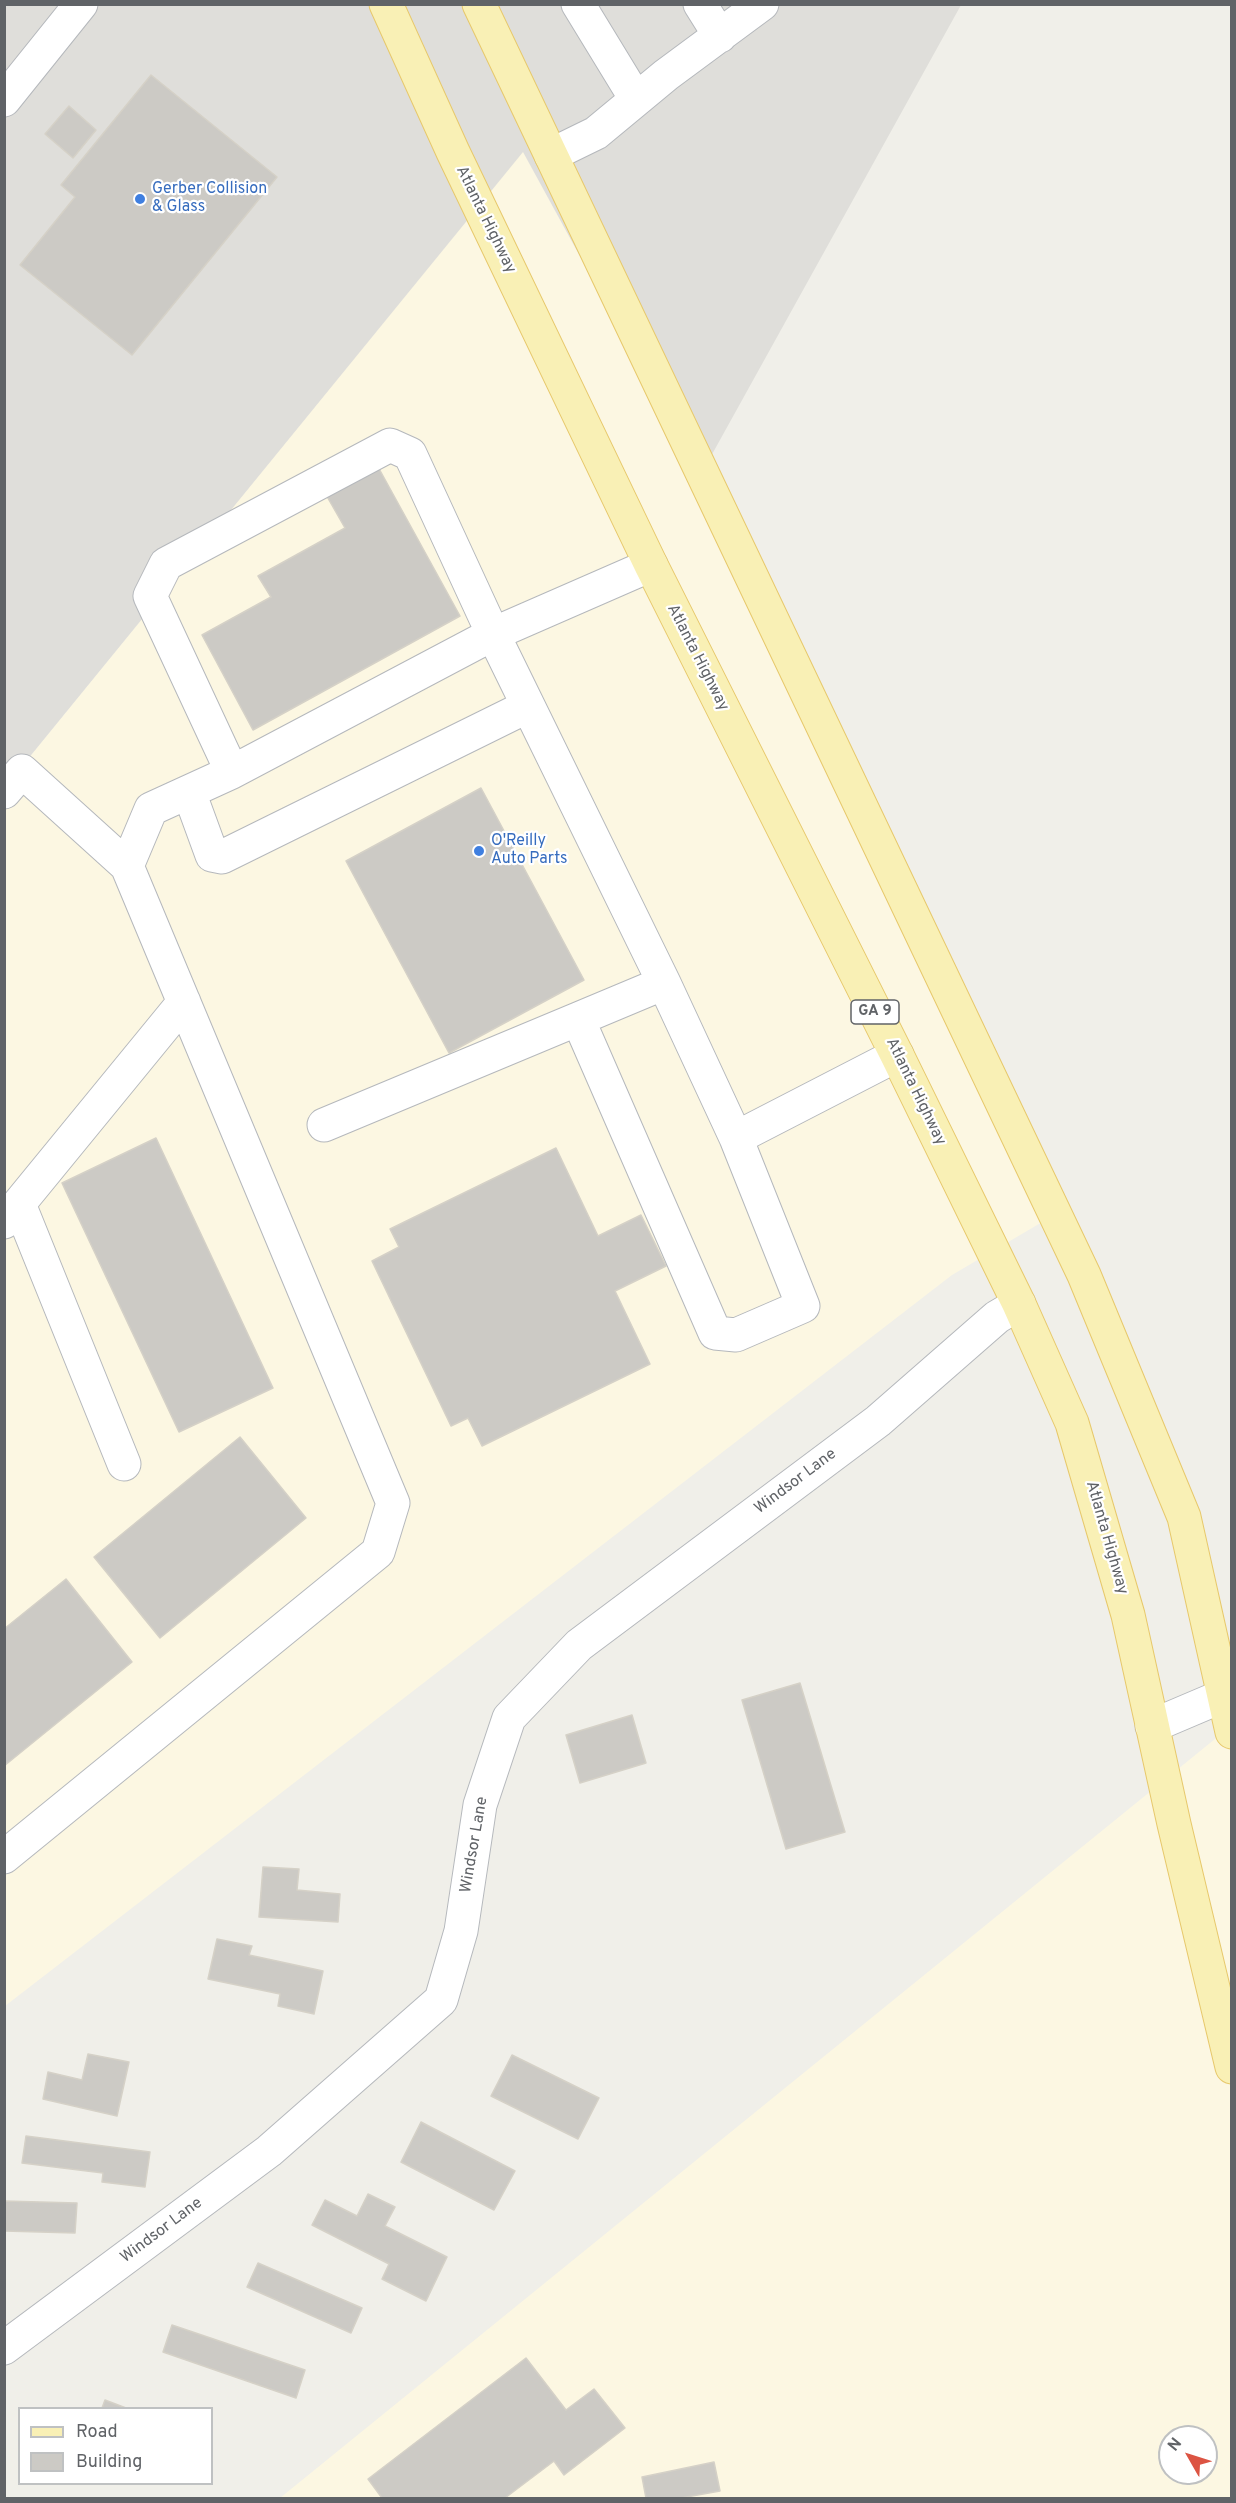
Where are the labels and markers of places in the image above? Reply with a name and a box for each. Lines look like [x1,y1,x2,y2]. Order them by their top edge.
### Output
place label: Gerber Collision & Glass [152,180,267,218]
marker: Gerber Collision & Glass [133,192,147,206]
place label: O'Reilly Auto Parts [491,832,568,870]
marker: O'Reilly Auto Parts [472,844,486,858]

